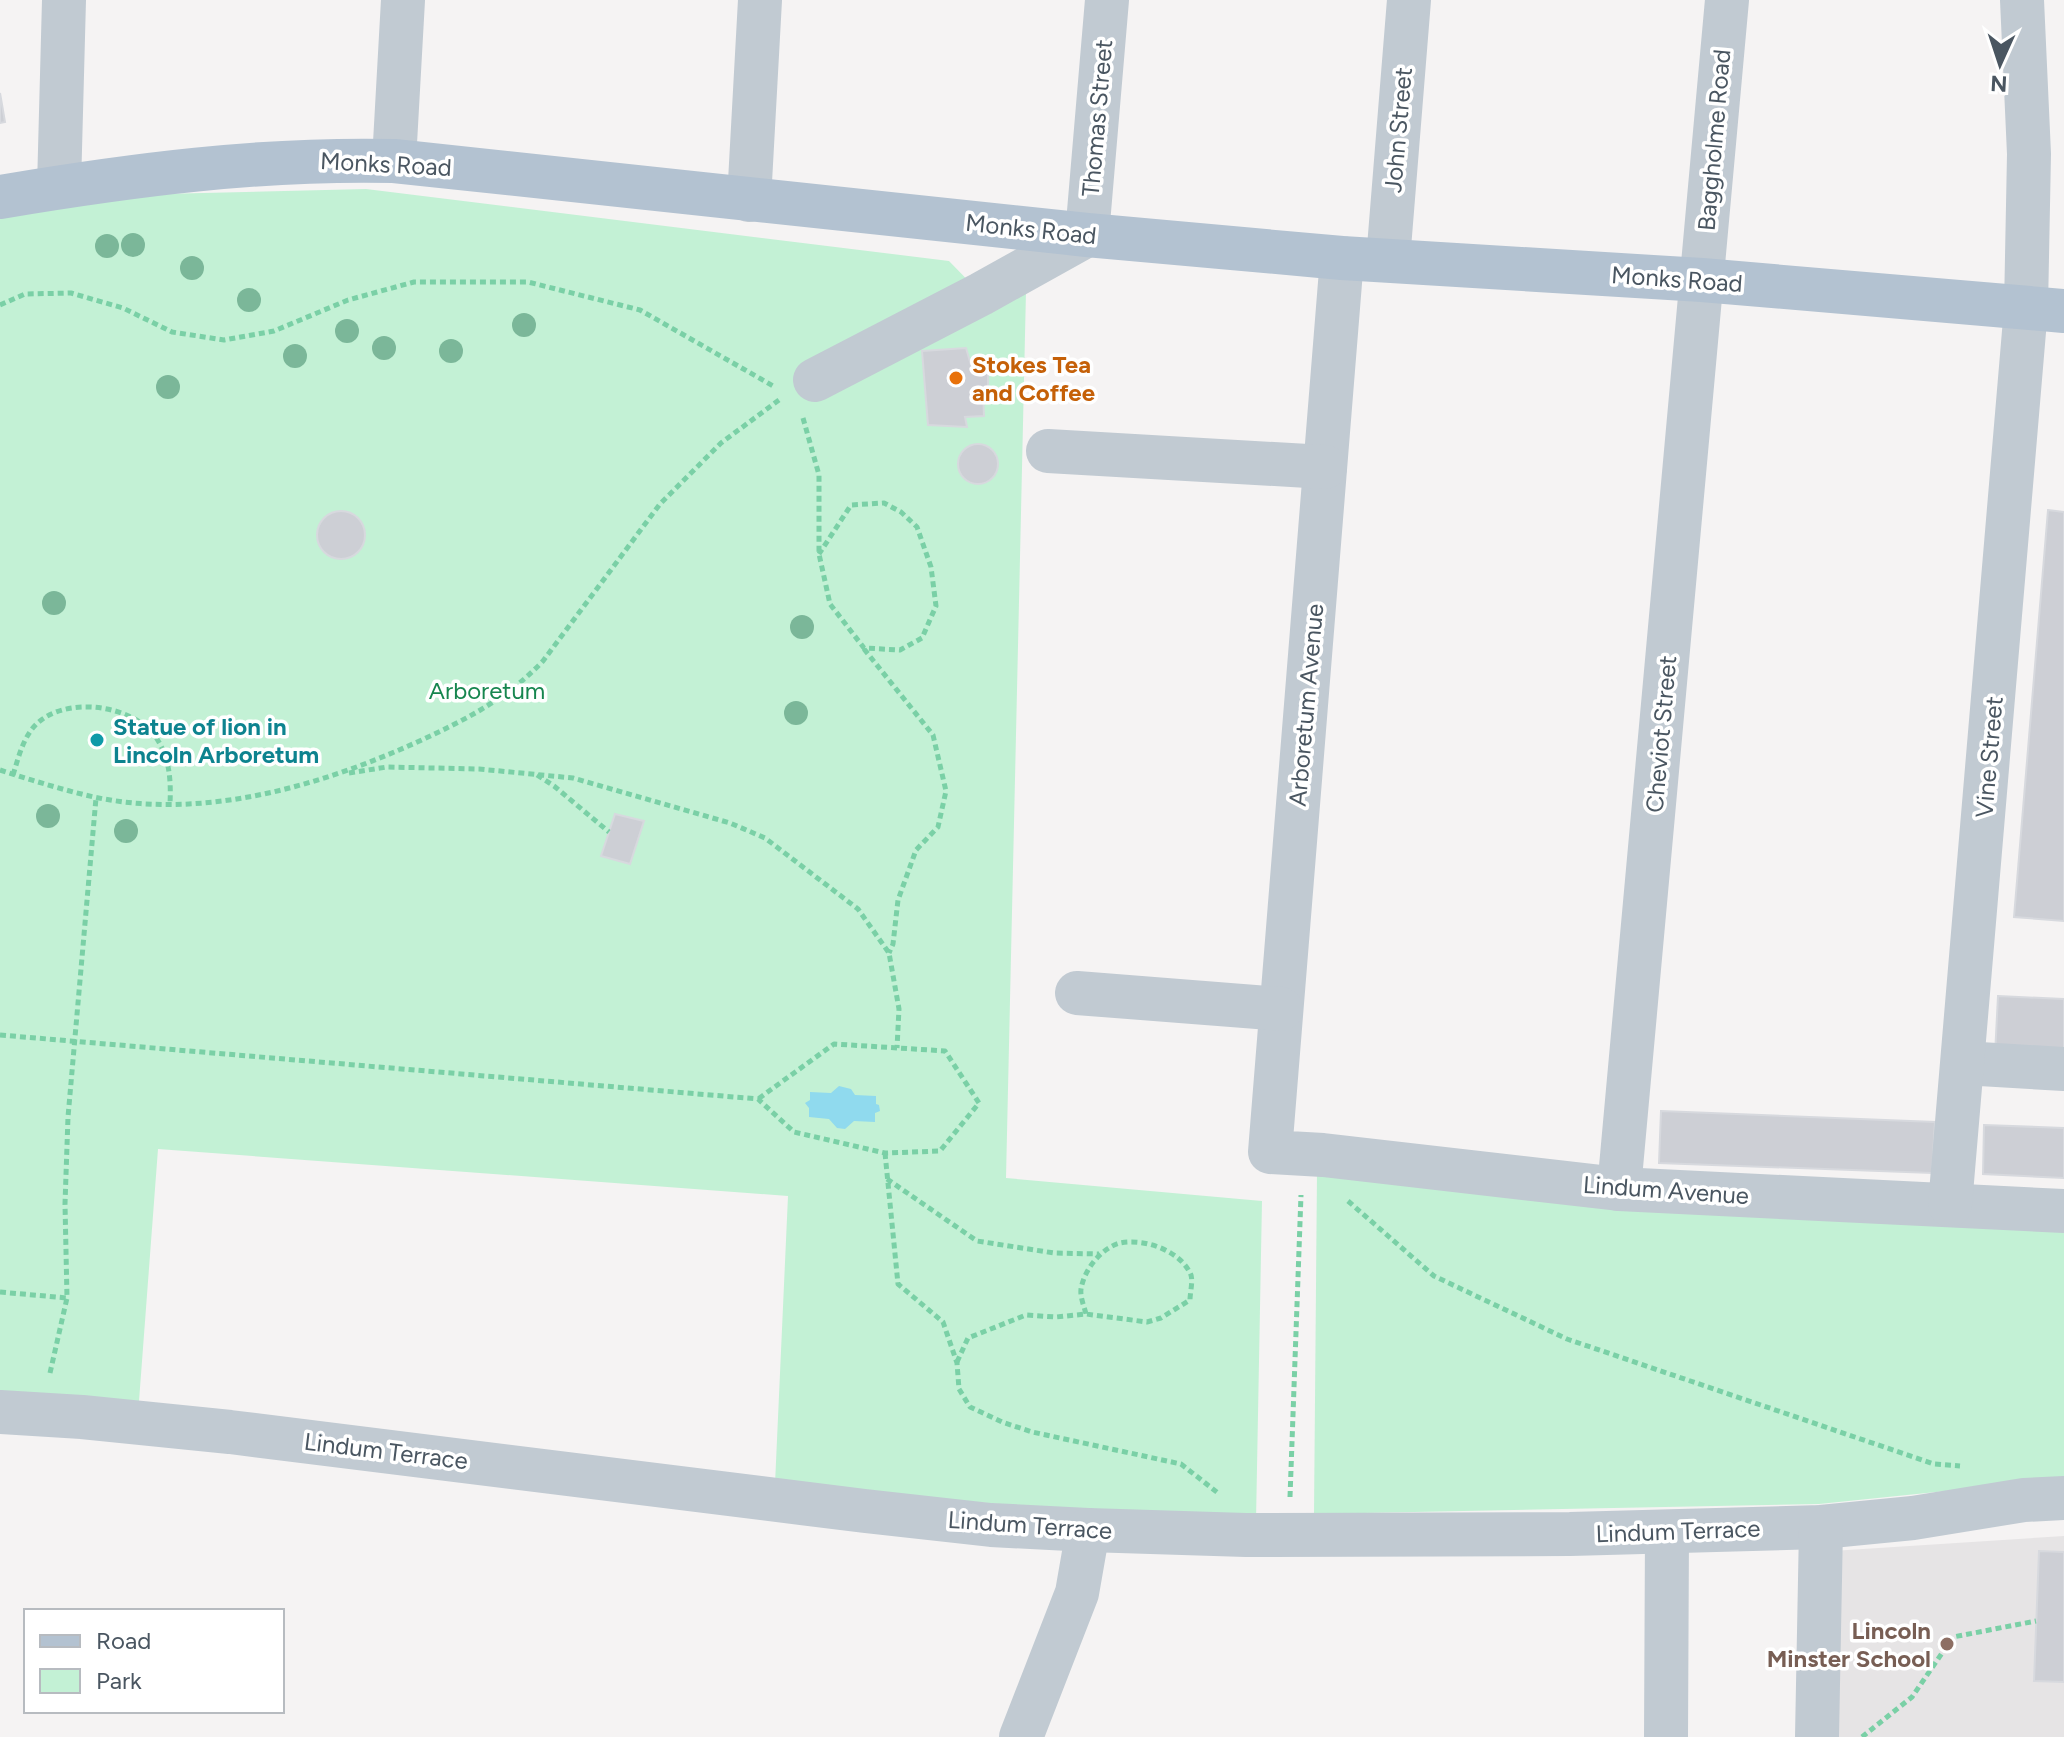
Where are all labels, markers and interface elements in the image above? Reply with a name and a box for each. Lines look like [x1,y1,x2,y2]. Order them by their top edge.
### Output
north arrow [1960,24,2040,104]
street label: Thomas Street [1076,38,1118,198]
street label: Baggholme Road [1692,48,1736,232]
street label: John Street [1378,66,1418,194]
text: N [1990,70,2008,97]
street label: Monks Road [320,146,452,182]
street label: Monks Road [964,208,1098,250]
street label: Monks Road [1610,260,1744,298]
place label: Stokes Tea and Coffee [972,350,1095,407]
marker: Stokes Tea and Coffee [947,369,965,387]
street label: Arboretum Avenue [1283,602,1329,808]
street label: Cheviot Street [1640,654,1682,814]
park label: Arboretum [429,676,545,705]
street label: Vine Street [1969,695,2009,819]
place label: Statue of lion in Lincoln Arboretum [113,712,319,769]
marker: Statue of lion in Lincoln Arboretum [88,731,106,749]
street label: Lindum Avenue [1582,1170,1750,1210]
street label: Lindum Terrace [303,1427,469,1475]
street label: Lindum Terrace [947,1505,1113,1545]
street label: Lindum Terrace [1595,1514,1761,1548]
legend [24,1609,284,1713]
place label: Lincoln Minster School [1767,1616,1931,1673]
text: Road [96,1626,151,1655]
marker: Lincoln Minster School [1938,1635,1956,1653]
text: Park [96,1666,142,1695]

